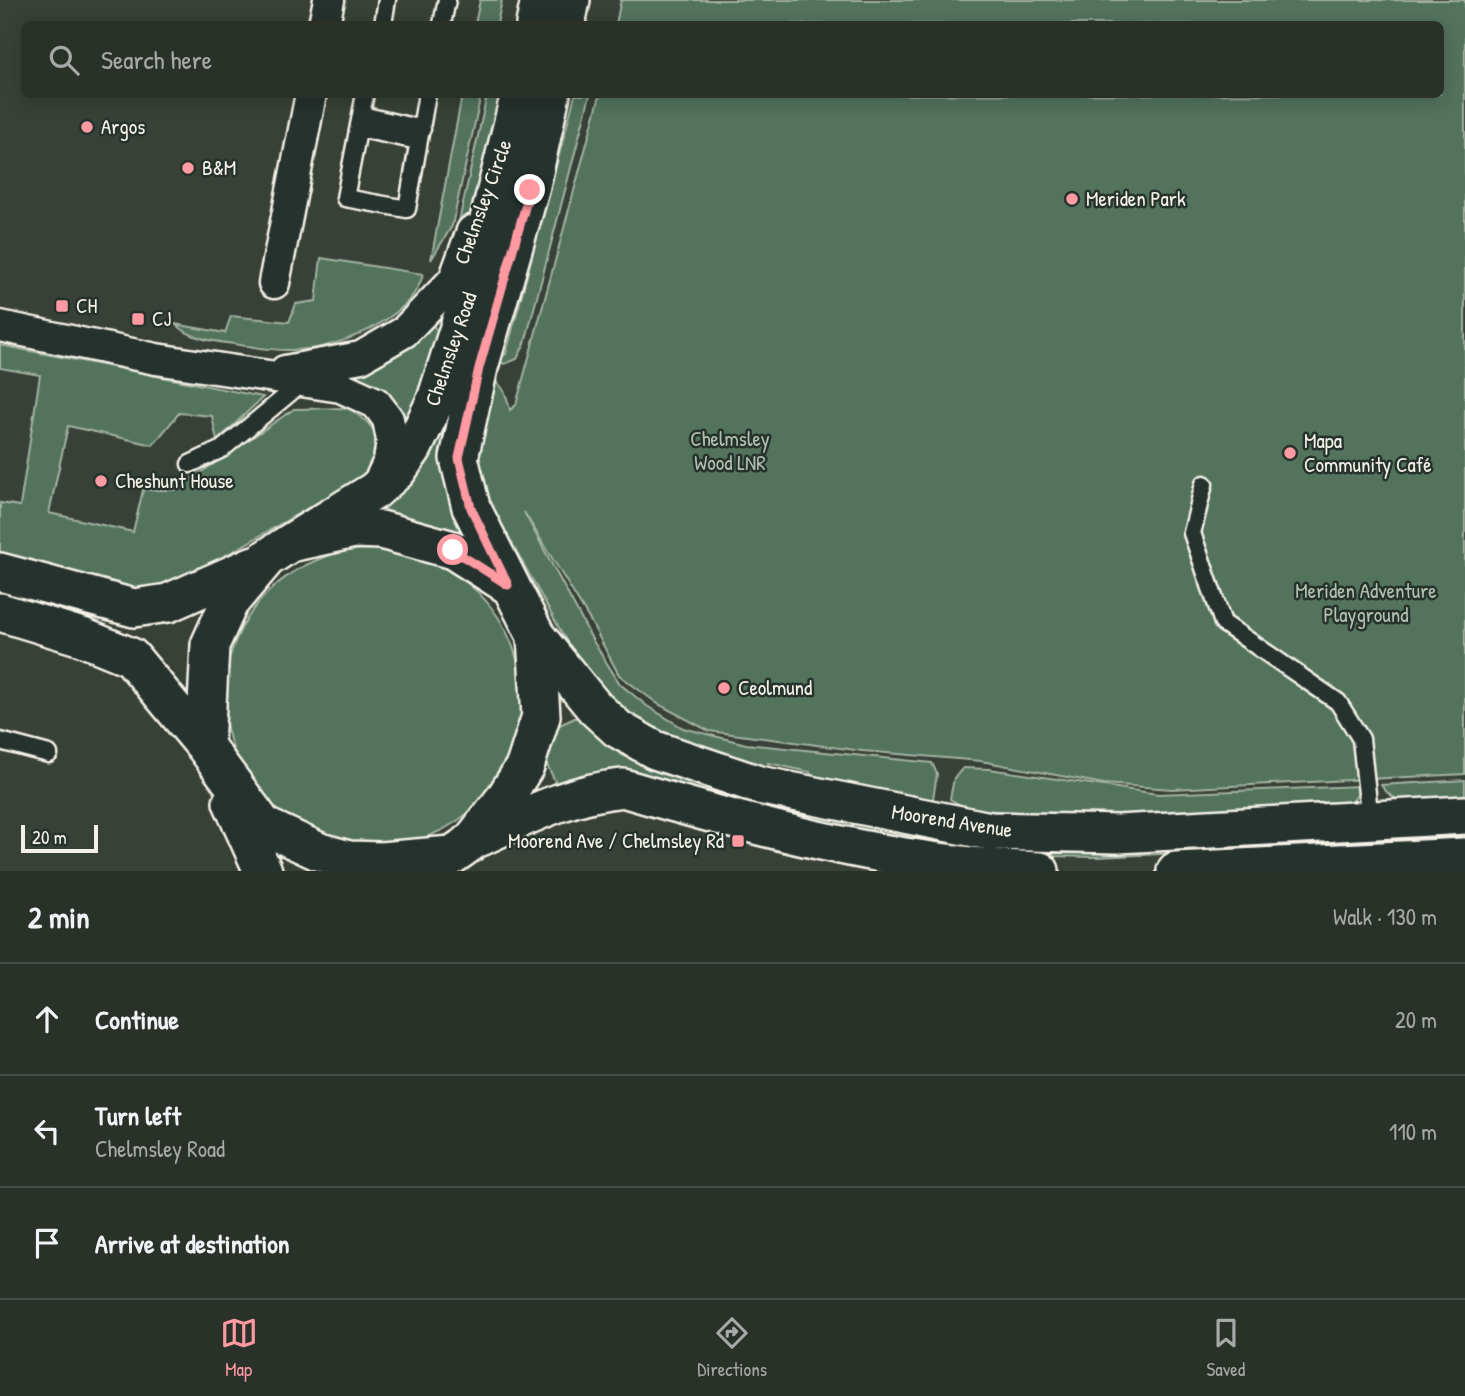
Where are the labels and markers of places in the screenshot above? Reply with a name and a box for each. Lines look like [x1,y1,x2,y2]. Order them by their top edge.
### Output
place label: Argos [101,112,145,141]
marker: Argos [79,119,95,135]
place label: B&M [202,153,236,182]
marker: B&M [180,160,196,176]
place label: Meriden Park [1086,184,1186,213]
marker: Meriden Park [1064,191,1080,207]
place label: CH [76,291,98,320]
marker: CH [54,298,70,314]
place label: CJ [152,304,172,333]
marker: CJ [130,311,146,327]
place label: Mapa Community Café [1304,426,1432,479]
marker: Mapa Community Café [1282,445,1298,461]
place label: Cheshunt House [115,466,234,495]
marker: Cheshunt House [93,473,109,489]
place label: Ceolmund [738,673,812,702]
marker: Ceolmund [716,680,732,696]
place label: Moorend Ave / Chelmsley Rd [508,826,724,855]
marker: Moorend Ave / Chelmsley Rd [730,833,746,849]

